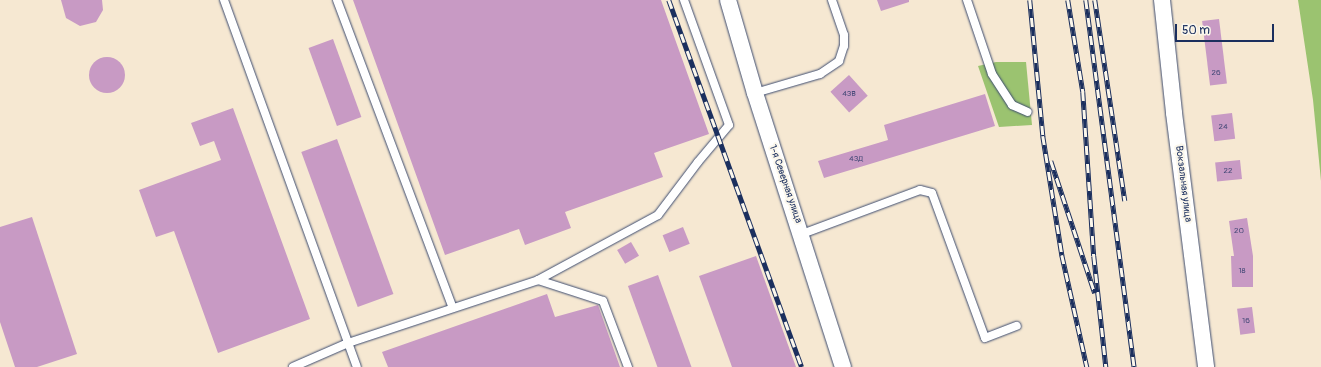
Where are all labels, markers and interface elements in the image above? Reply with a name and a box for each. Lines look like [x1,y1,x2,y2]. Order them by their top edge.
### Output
scale bar [1177,16,1276,42]
text: 50 m [1182,23,1210,38]
house number: 26 [1211,68,1221,78]
house number: 43В [842,89,856,99]
house number: 24 [1218,122,1228,132]
street label: 1-я Северная улица [766,143,804,225]
street label: Вокзальная улица [1172,145,1194,223]
house number: 43Д [849,154,863,164]
house number: 22 [1224,166,1232,176]
house number: 20 [1234,226,1244,236]
house number: 18 [1238,266,1246,276]
house number: 16 [1242,316,1250,326]

